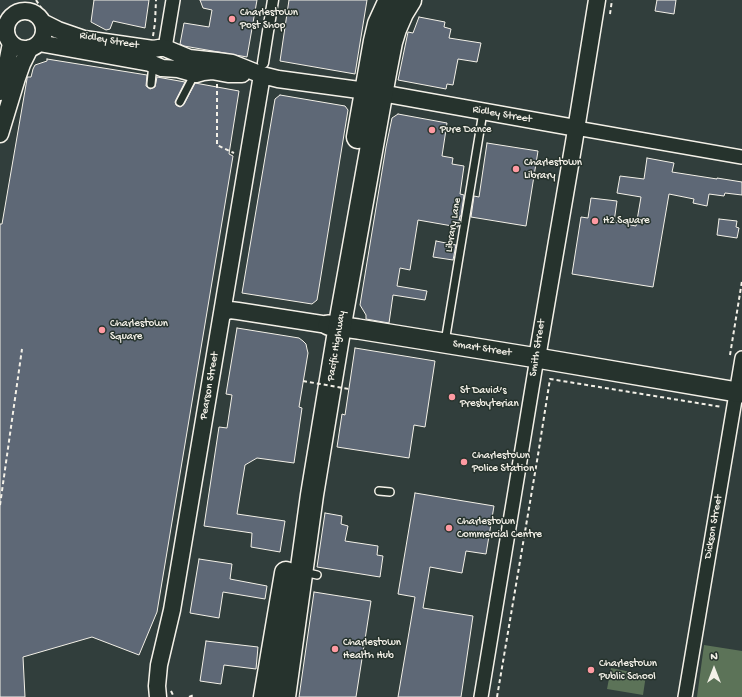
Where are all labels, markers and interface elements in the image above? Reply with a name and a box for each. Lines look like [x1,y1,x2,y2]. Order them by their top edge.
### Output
place label: Charlestown Post Shop [240,6,298,32]
marker: Charlestown Post Shop [227,14,237,24]
street label: Ridley Street [78,29,140,53]
street label: Ridley Street [471,103,533,127]
place label: Pure Dance [440,123,491,137]
marker: Pure Dance [427,125,437,135]
place label: Charlestown Library [524,156,582,182]
marker: Charlestown Library [511,164,521,174]
street label: Library Lane [443,197,465,253]
place label: H2 Square [603,214,650,228]
marker: H2 Square [590,216,600,226]
street label: Pacific Highway [325,310,349,382]
place label: Charlestown Square [110,317,168,343]
street label: Smith Street [527,319,549,377]
marker: Charlestown Square [97,325,107,335]
street label: Smart Street [452,338,512,360]
street label: Pearson Street [198,351,222,421]
place label: St David’s Presbyterian [460,384,519,410]
marker: St David’s Presbyterian [447,392,457,402]
place label: Charlestown Police Station [472,449,534,475]
marker: Charlestown Police Station [459,457,469,467]
street label: Dickson Street [702,494,726,560]
place label: Charlestown Commercial Centre [457,515,542,541]
marker: Charlestown Commercial Centre [444,523,454,533]
place label: Charlestown Health Hub [343,636,401,662]
marker: Charlestown Health Hub [330,644,340,654]
north arrow [694,649,734,689]
text: N [710,651,718,663]
place label: Charlestown Public School [599,657,657,683]
marker: Charlestown Public School [586,665,596,675]

